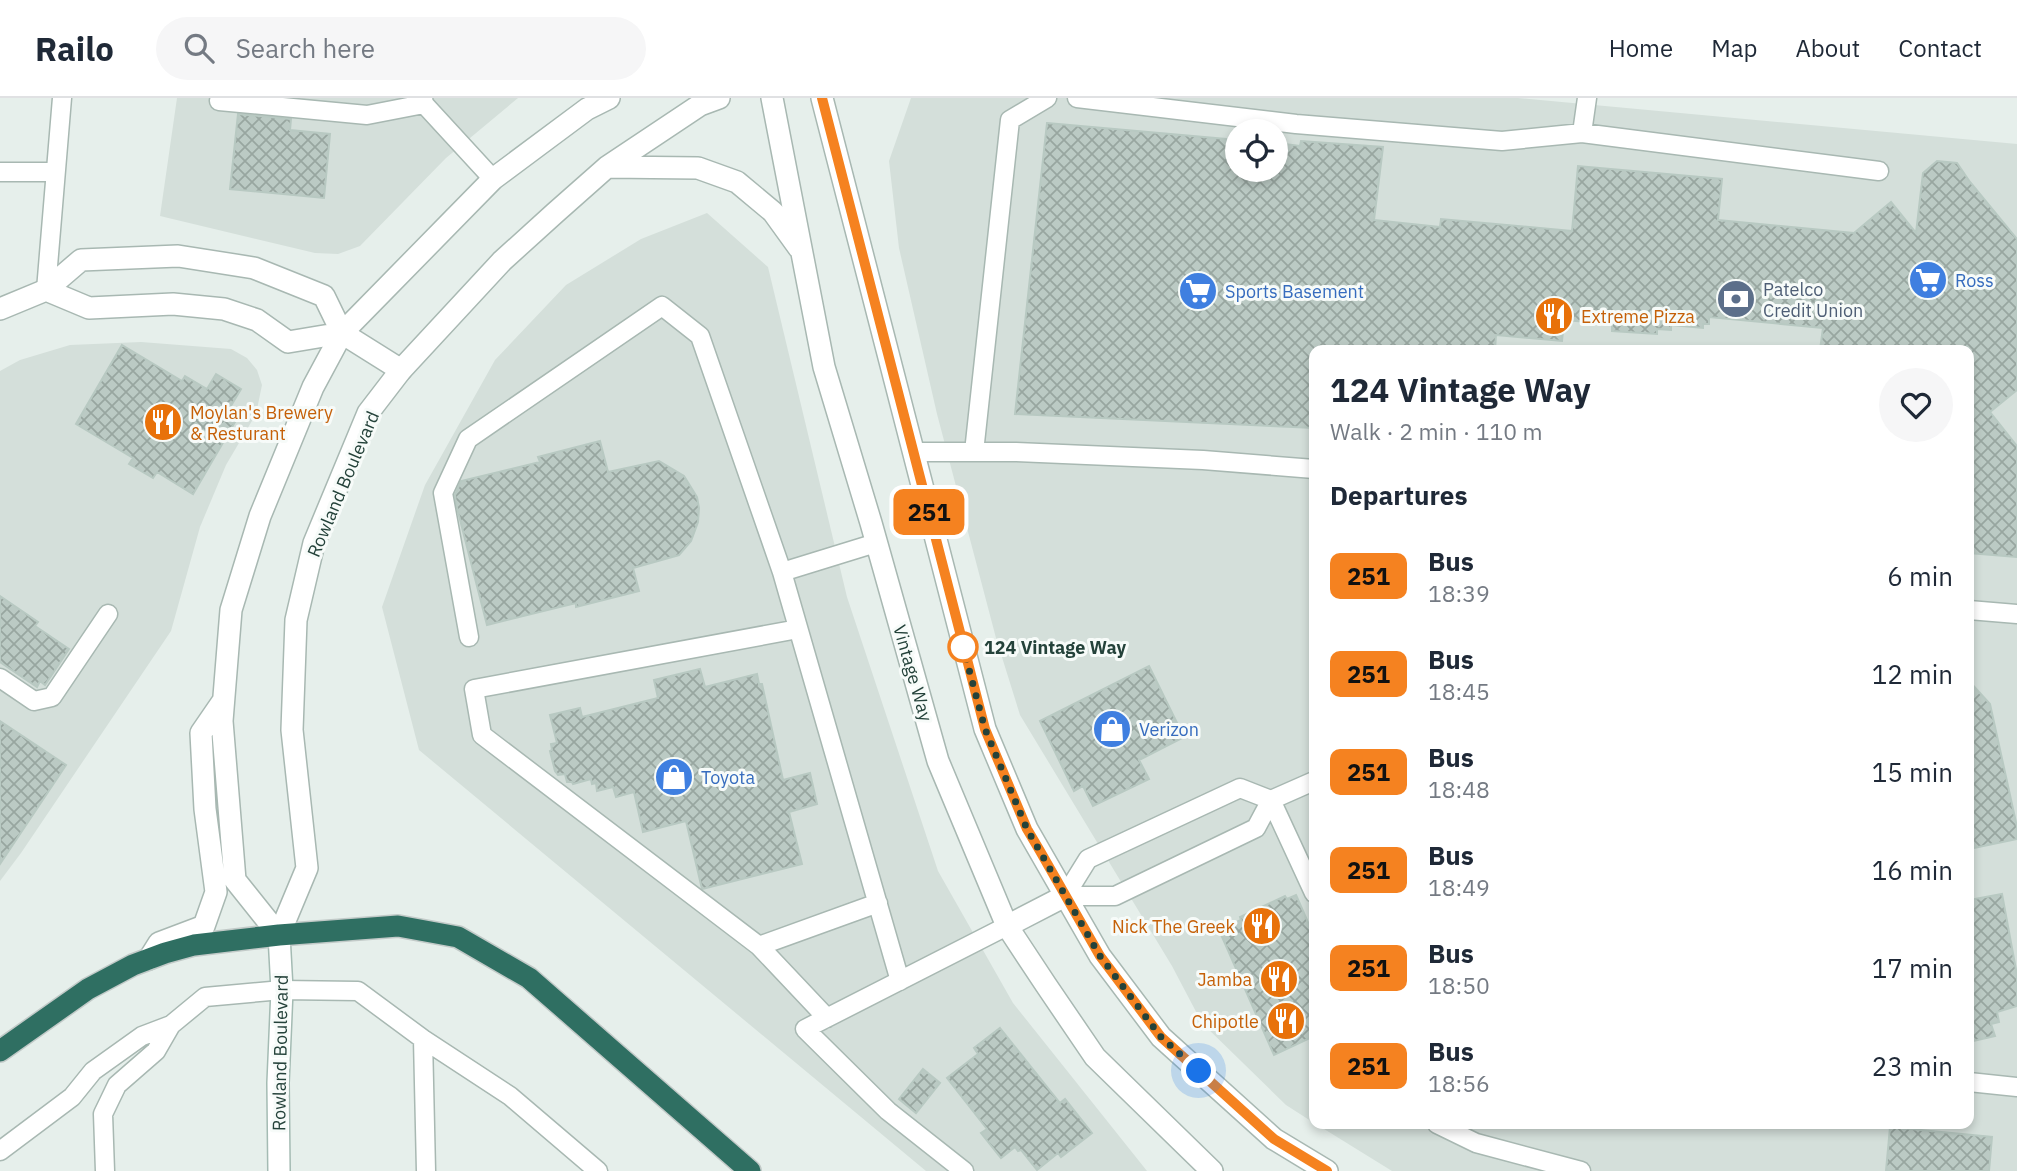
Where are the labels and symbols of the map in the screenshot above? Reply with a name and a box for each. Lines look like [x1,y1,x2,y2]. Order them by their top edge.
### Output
supermarket icon: Ross [1907,259,1949,301]
place label: Ross [1955,269,1994,292]
supermarket icon: Sports Basement [1177,270,1219,312]
bank icon: Patelco Credit Union [1715,278,1757,320]
place label: Patelco Credit Union [1763,278,1863,322]
place label: Sports Basement [1225,280,1364,303]
restaurant icon: Extreme Pizza [1533,295,1575,337]
place label: Extreme Pizza [1581,305,1695,328]
restaurant icon: Moylan's Brewery & Resturant [142,401,184,443]
place label: Moylan's Brewery & Resturant [190,401,333,445]
street label: Rowland Boulevard [302,408,384,560]
line badge: 251 [889,489,969,535]
street label: Vintage Way [888,622,938,724]
marker: 124 Vintage Way [948,632,978,662]
place label: 124 Vintage Way [984,636,1127,659]
shop icon: Verizon [1091,708,1133,750]
place label: Verizon [1139,718,1199,741]
shop icon: Toyota [653,756,695,798]
place label: Toyota [701,766,755,789]
restaurant icon: Nick The Greek [1241,905,1283,947]
place label: Nick The Greek [1112,915,1236,938]
restaurant icon: Jamba [1258,958,1300,1000]
place label: Jamba [1197,968,1252,991]
street label: Rowland Boulevard [267,975,293,1131]
restaurant icon: Chipotle [1265,1000,1307,1042]
place label: Chipotle [1191,1010,1259,1033]
your location [1181,1053,1216,1088]

